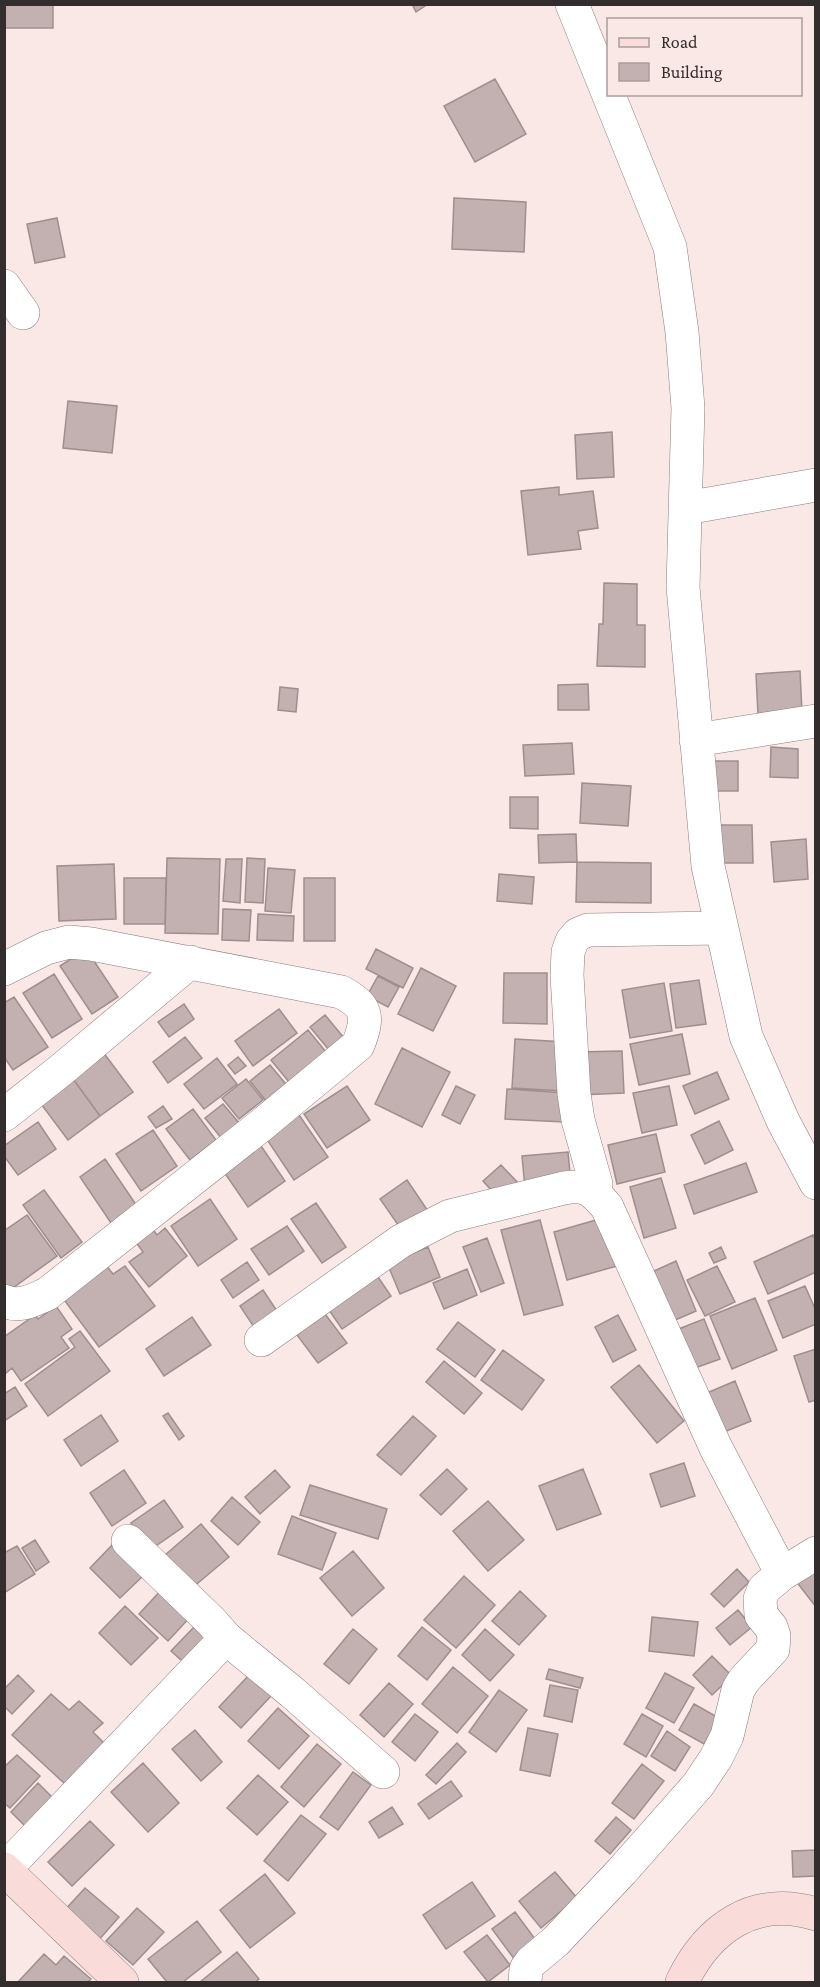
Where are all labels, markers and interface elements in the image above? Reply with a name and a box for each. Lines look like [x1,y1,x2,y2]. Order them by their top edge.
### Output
legend [607,18,802,96]
text: Road [661,32,698,52]
text: Building [661,62,723,82]

